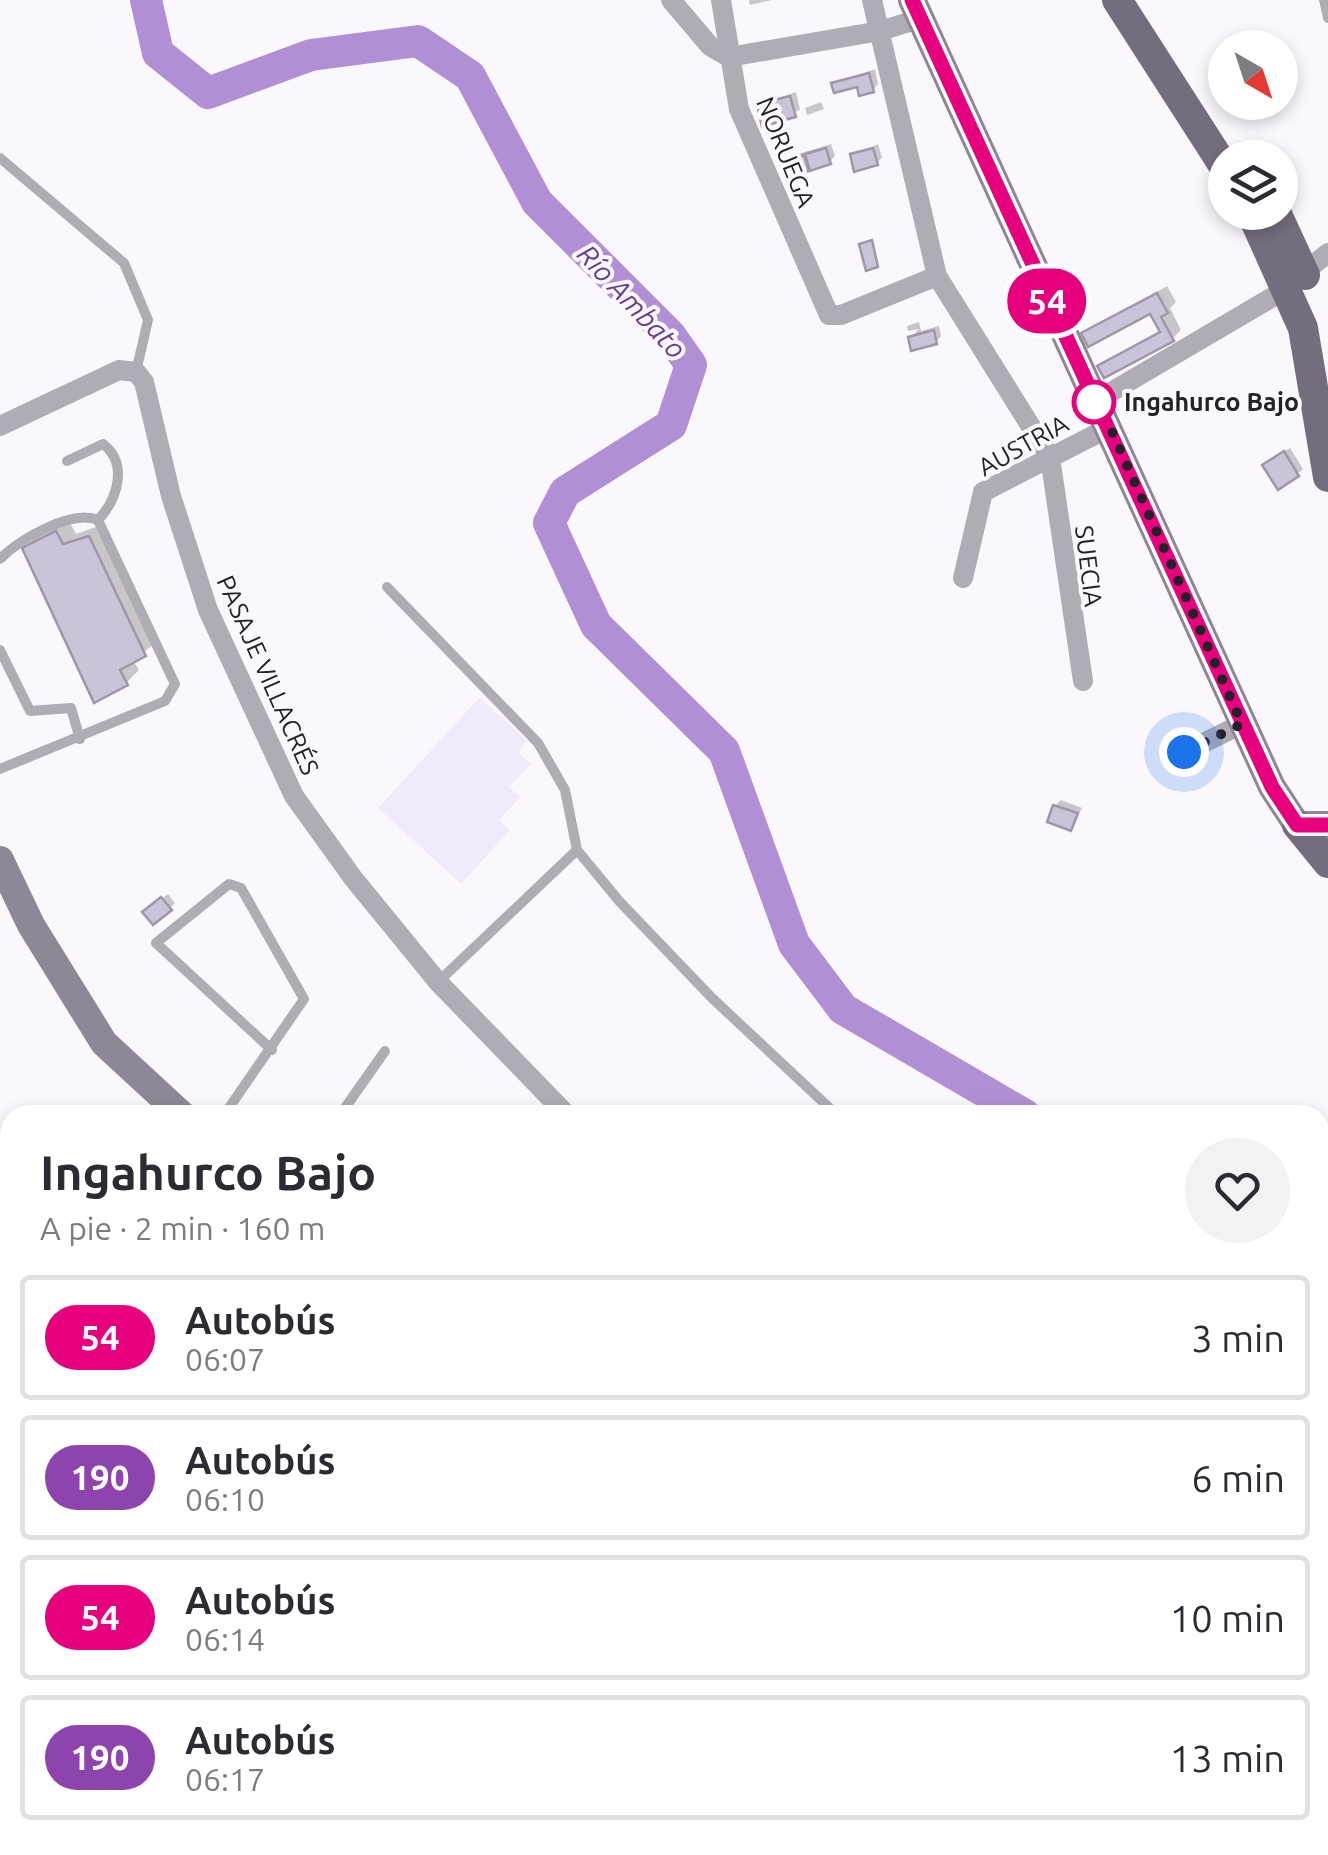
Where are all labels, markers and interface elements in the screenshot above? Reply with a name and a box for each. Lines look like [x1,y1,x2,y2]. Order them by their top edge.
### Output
north arrow [1208,30,1298,120]
map controls [1208,30,1298,230]
street label: NORUEGA [751,93,821,211]
button: layers [1208,140,1298,230]
water label: Río Ambato [572,238,692,364]
line badge: 54 [1002,268,1092,334]
text: 54 [1027,281,1067,321]
marker: Ingahurco Bajo [1073,381,1115,423]
place label: Ingahurco Bajo [1124,388,1299,416]
street label: AUSTRIA [973,409,1073,481]
street label: SUECIA [1070,524,1108,608]
street label: PASAJE VILLACRÉS [211,571,325,779]
your location [1159,727,1209,777]
button: heart [1185,1138,1290,1243]
text: Ingahurco Bajo [40,1145,376,1199]
text: A pie · 2 min · 160 m [40,1210,325,1246]
text: Autobús [185,1299,336,1341]
text: 54 [80,1317,120,1357]
text: 3 min [1191,1317,1285,1359]
text: 06:07 [185,1341,265,1377]
text: Autobús [185,1439,336,1481]
text: 190 [70,1457,130,1497]
text: 6 min [1191,1457,1285,1499]
text: 06:10 [185,1481,265,1517]
text: Autobús [185,1579,336,1621]
text: 54 [80,1597,120,1637]
text: 10 min [1170,1597,1285,1639]
text: 06:14 [185,1621,265,1657]
text: Autobús [185,1719,336,1761]
text: 190 [70,1737,130,1777]
text: 13 min [1170,1737,1285,1779]
text: 06:17 [185,1761,265,1797]

